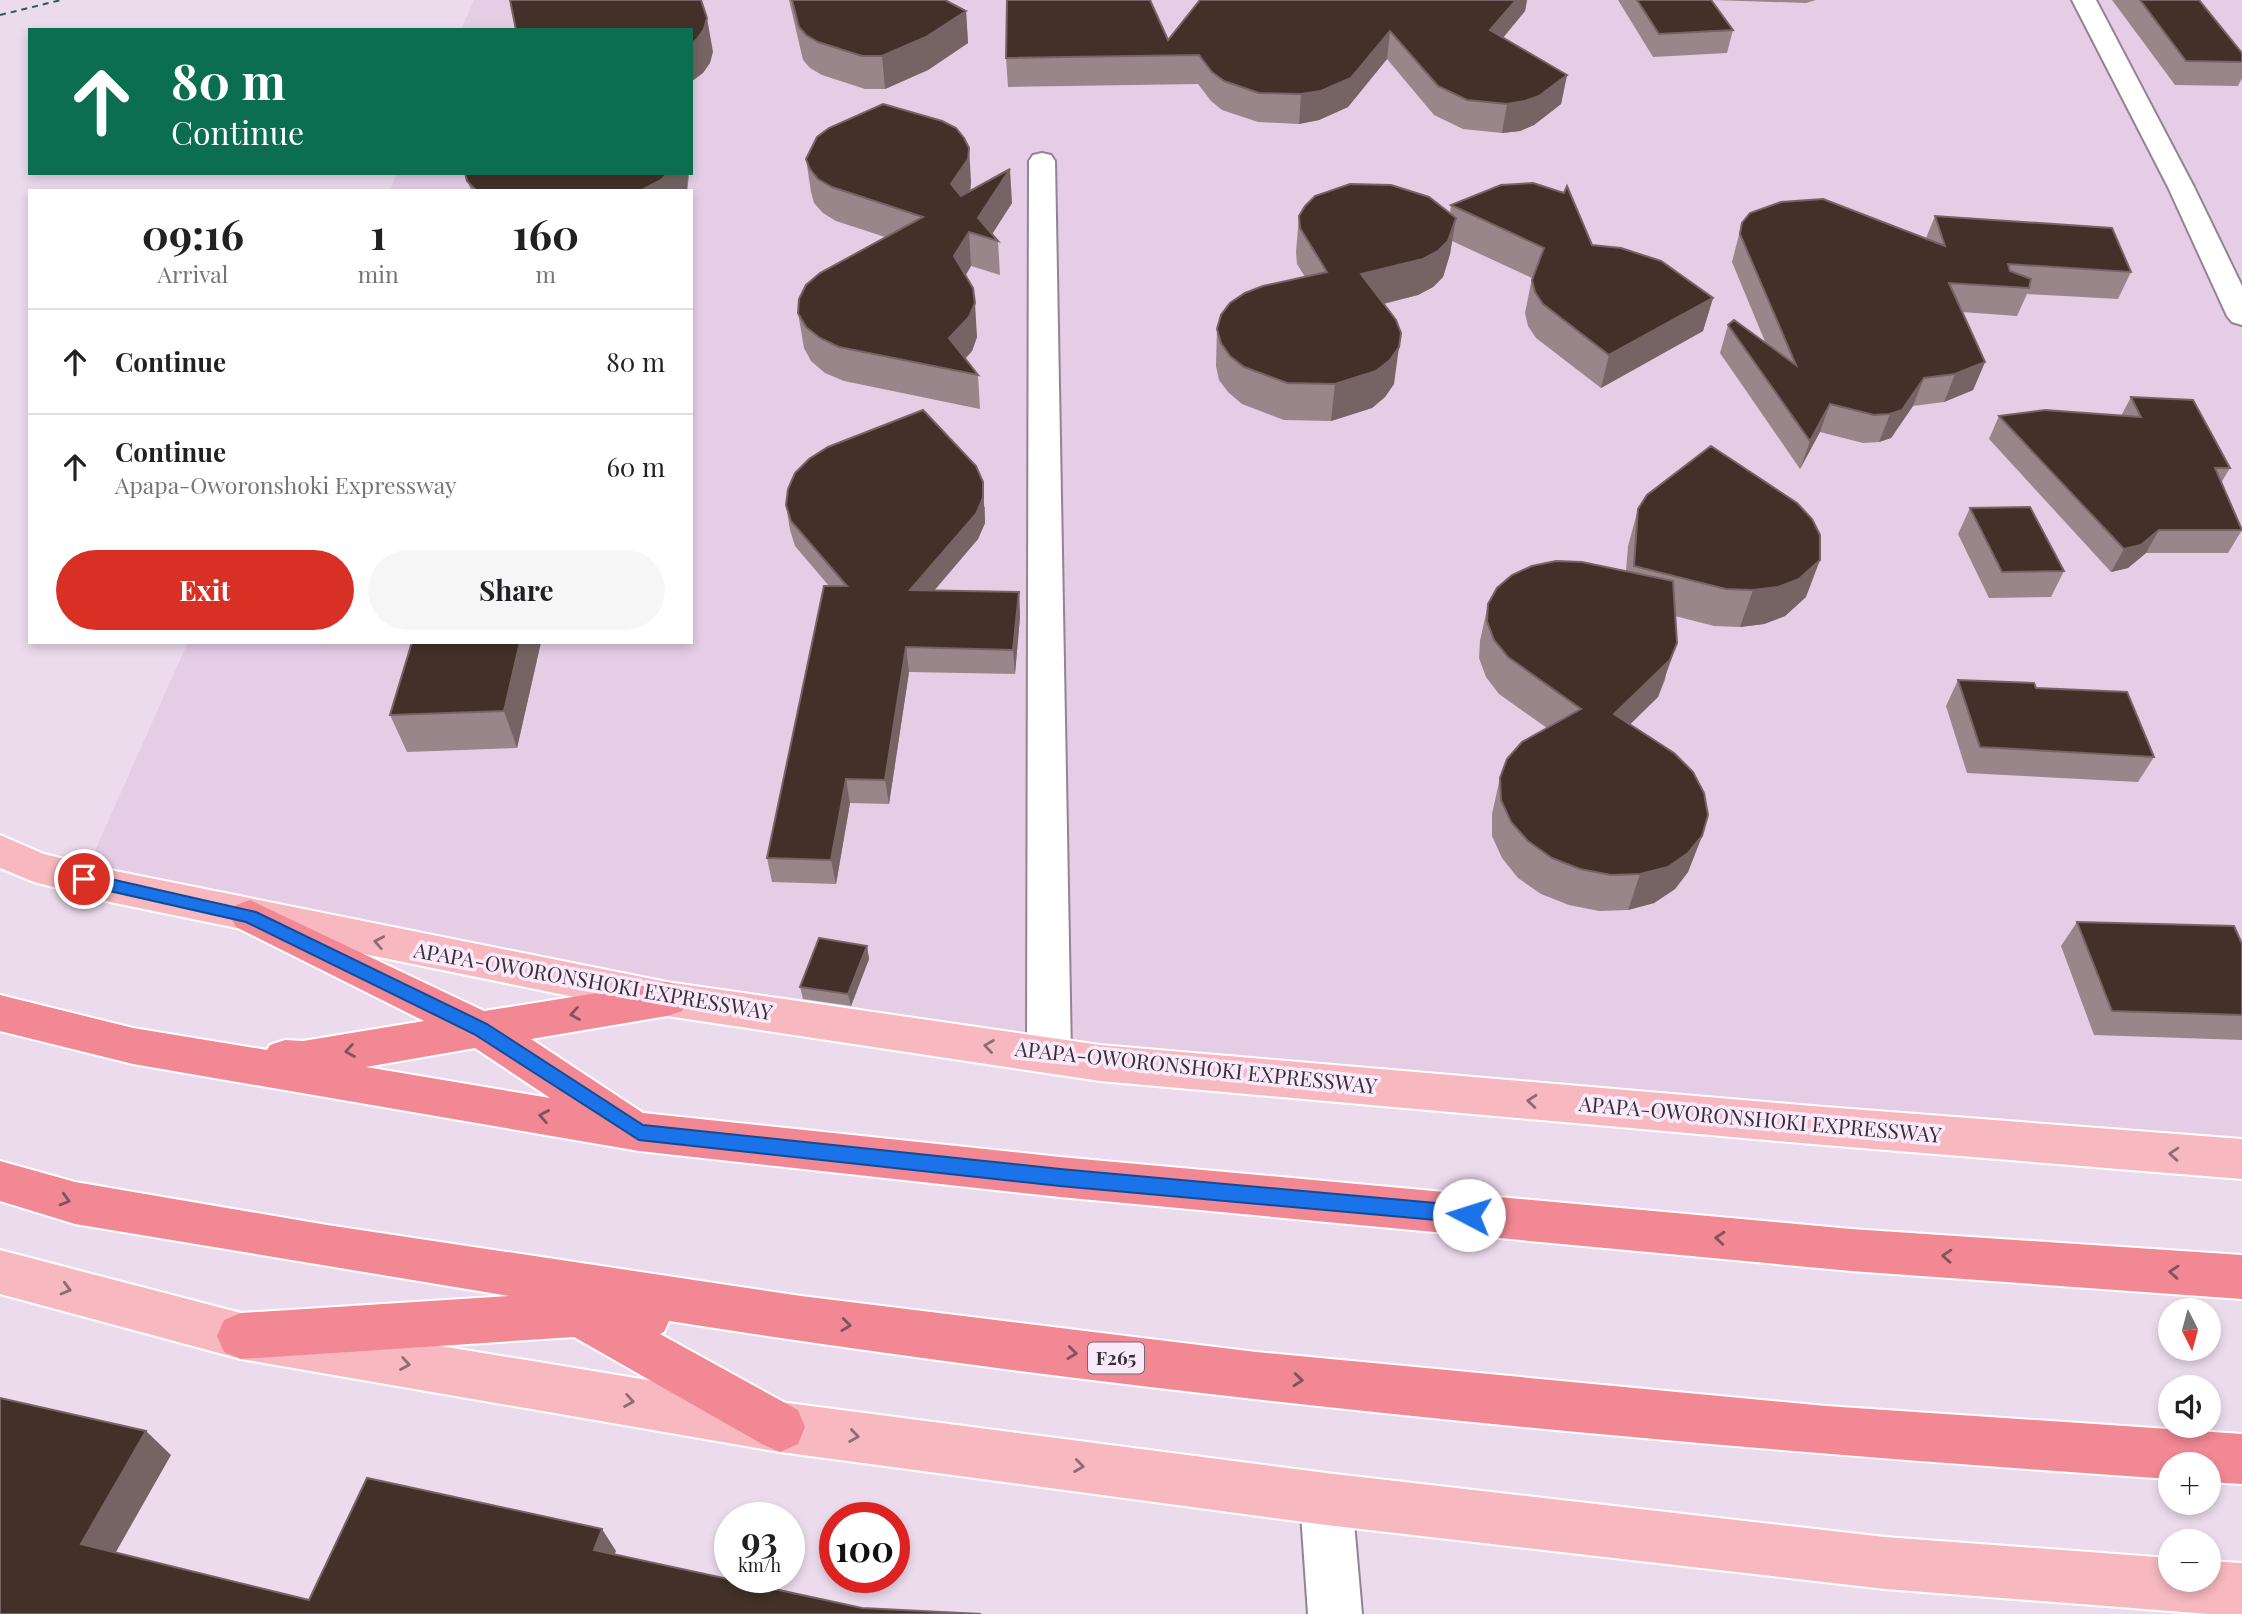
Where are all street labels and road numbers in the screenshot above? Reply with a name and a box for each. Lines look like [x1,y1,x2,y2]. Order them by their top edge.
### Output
street label: APAPA-OWORONSHOKI EXPRESSWAY [411,934,776,1026]
street label: APAPA-OWORONSHOKI EXPRESSWAY [1013,1033,1379,1099]
street label: APAPA-OWORONSHOKI EXPRESSWAY [1577,1088,1943,1148]
road number: F265 [1088,1342,1144,1374]

